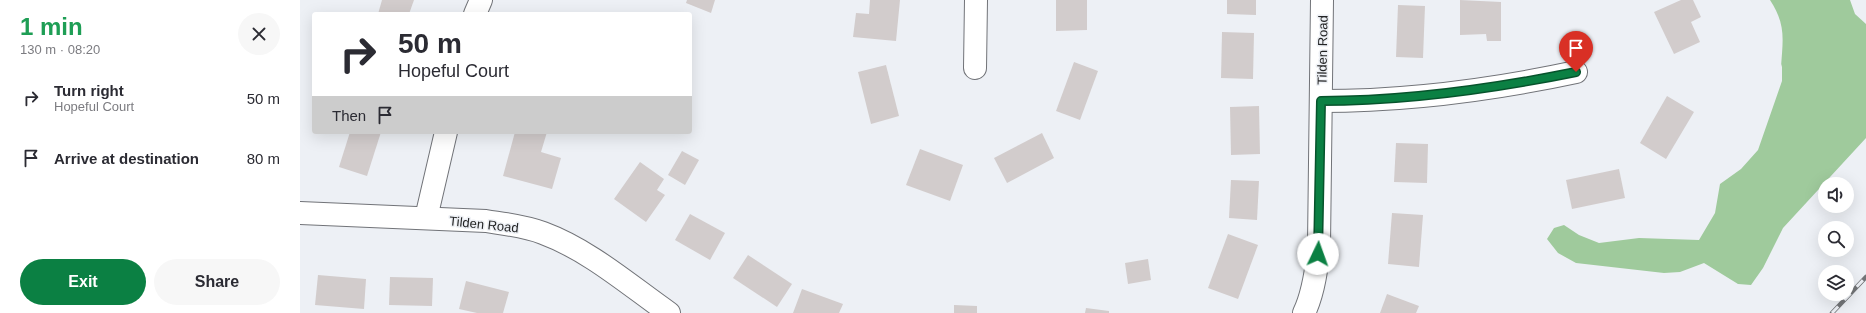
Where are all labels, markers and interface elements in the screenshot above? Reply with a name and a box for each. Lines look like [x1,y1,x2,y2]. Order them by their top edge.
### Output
text: 1 min [20,13,83,40]
button: close [238,13,280,55]
street label: Tilden Road [1314,15,1331,85]
icon: right [332,28,384,80]
text: 50 m [398,28,462,59]
pin [1559,31,1593,72]
icon: arrive [1565,37,1587,59]
text: 130 m · 08:20 [20,42,100,57]
text: Hopeful Court [398,61,509,81]
text: Turn right [54,82,124,99]
icon: right [20,87,42,109]
text: 50 m [247,90,280,107]
text: Hopeful Court [54,99,134,114]
icon: arrive [374,104,396,126]
text: Then [332,107,366,124]
icon: arrive [20,147,42,169]
text: Arrive at destination [54,150,199,167]
text: 80 m [247,150,280,167]
map controls [1818,177,1854,301]
button: sound [1818,177,1854,213]
street label: Tilden Road [449,213,519,236]
button: search [1818,221,1854,257]
position arrow [1297,233,1339,275]
button: Exit [20,259,146,305]
button: Share [154,259,280,305]
button: layers [1818,265,1854,301]

